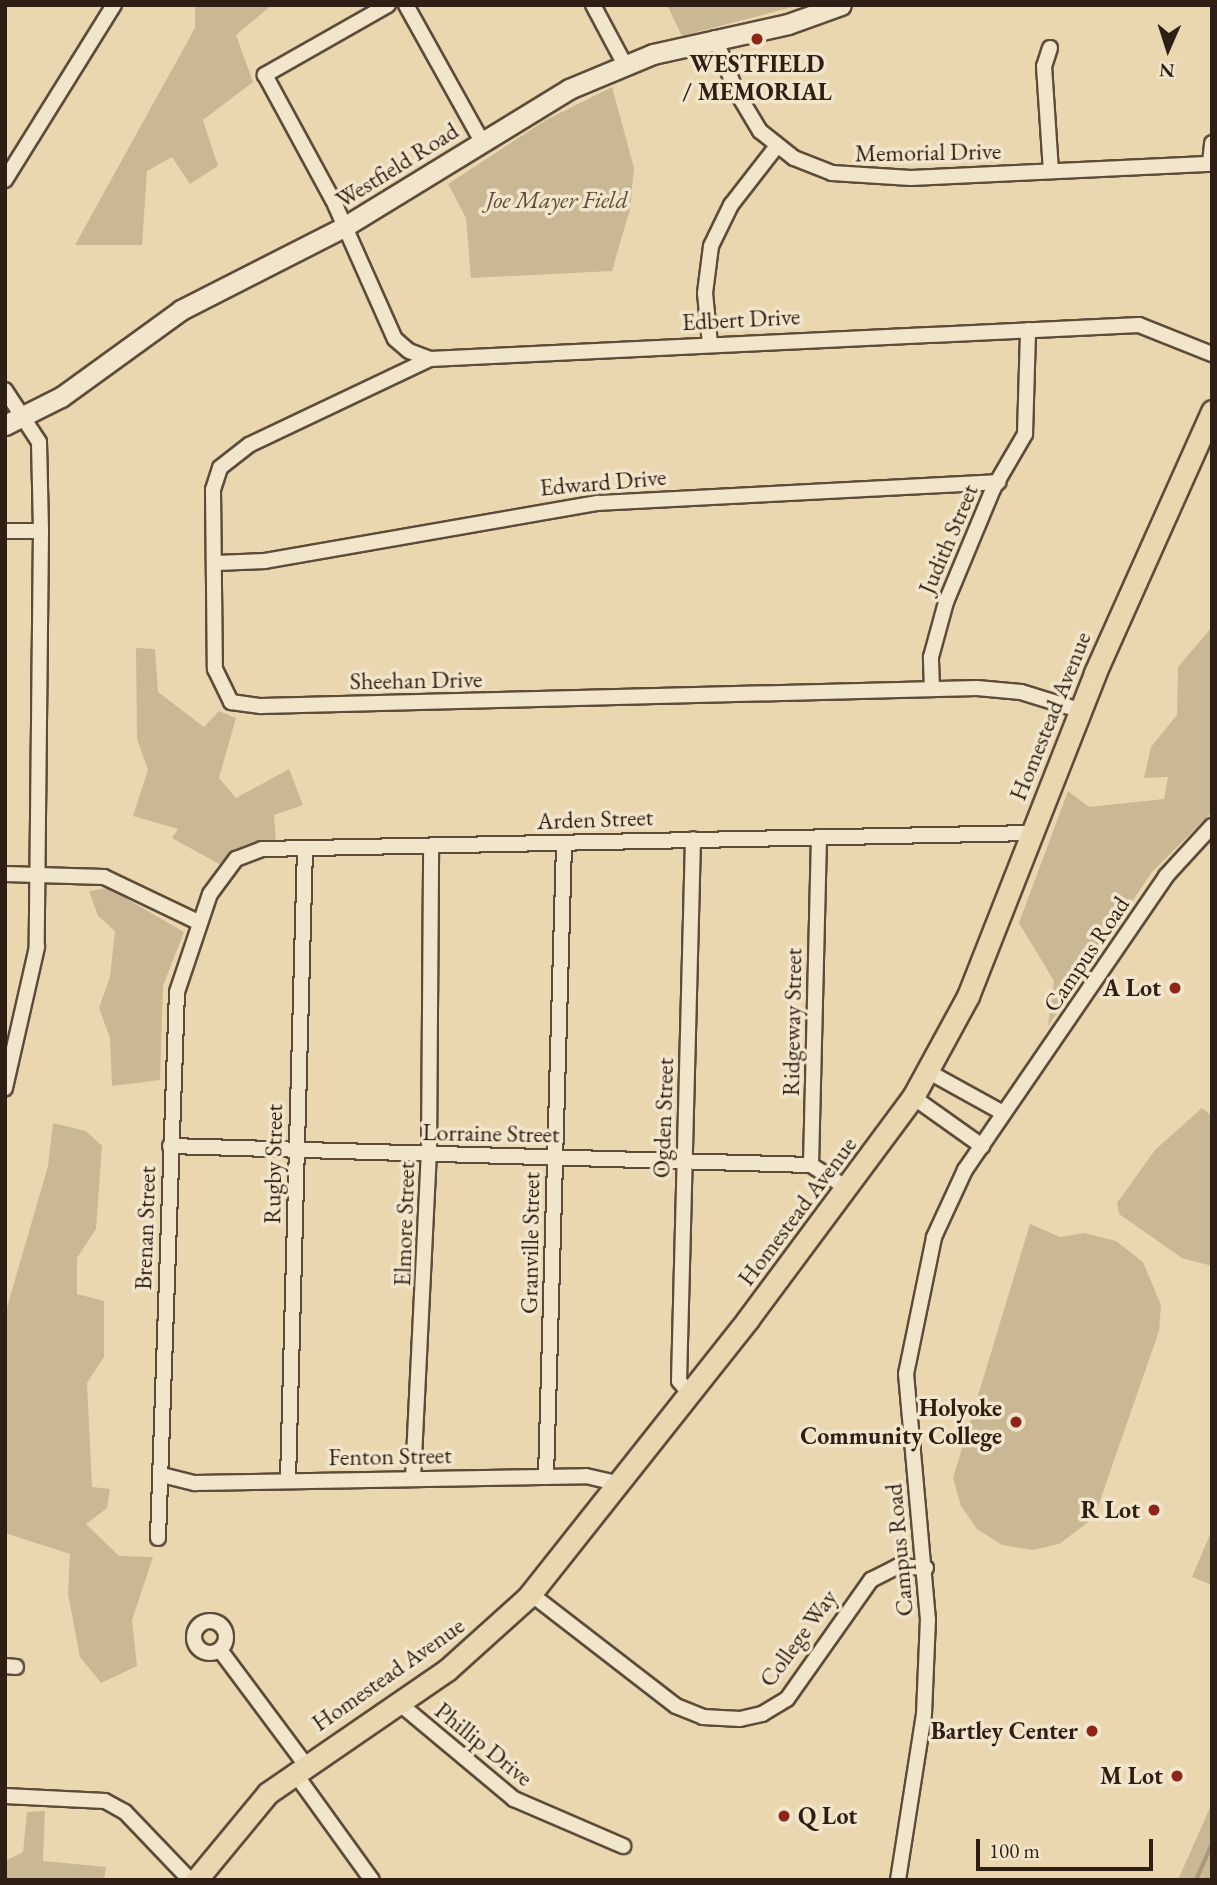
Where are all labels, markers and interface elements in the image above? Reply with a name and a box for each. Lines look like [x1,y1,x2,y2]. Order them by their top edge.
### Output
north arrow [1133,14,1203,84]
marker: WESTFIELD / MEMORIAL [749,31,765,47]
place label: WESTFIELD / MEMORIAL [682,50,832,106]
text: N [1159,58,1175,83]
street label: Westfield Road [330,116,464,214]
street label: Memorial Drive [855,136,1001,168]
park label: Joe Mayer Field [486,186,628,214]
street label: Edbert Drive [681,302,801,336]
street label: Edward Drive [539,462,667,502]
street label: Judith Street [912,480,984,598]
street label: Homestead Avenue [1003,627,1097,805]
street label: Sheehan Drive [349,664,483,696]
street label: Arden Street [536,803,654,835]
street label: Campus Road [1037,891,1135,1017]
street label: Ridgeway Street [776,948,808,1096]
place label: A Lot [1103,974,1161,1002]
marker: A Lot [1167,980,1183,996]
street label: Ogden Street [647,1057,679,1179]
street label: Rugby Street [258,1104,288,1224]
street label: Lorraine Street [422,1117,560,1149]
street label: Homestead Avenue [732,1131,862,1291]
street label: Elmore Street [387,1161,421,1287]
street label: Brenan Street [128,1166,162,1290]
street label: Granville Street [514,1172,546,1314]
place label: Holyoke Community College [800,1394,1002,1450]
marker: Holyoke Community College [1008,1414,1024,1430]
street label: Fenton Street [328,1441,452,1471]
street label: Campus Road [879,1482,919,1618]
place label: R Lot [1081,1496,1140,1524]
marker: R Lot [1146,1502,1162,1518]
street label: College Way [753,1584,843,1692]
street label: Homestead Avenue [306,1611,470,1737]
street label: Phillip Drive [429,1696,539,1792]
place label: Bartley Center [931,1717,1078,1745]
marker: Bartley Center [1084,1723,1100,1739]
place label: M Lot [1100,1762,1163,1790]
marker: M Lot [1169,1768,1185,1784]
place label: Q Lot [798,1802,857,1830]
marker: Q Lot [776,1808,792,1824]
scale bar [979,1826,1156,1870]
text: 100 m [989,1837,1040,1864]

